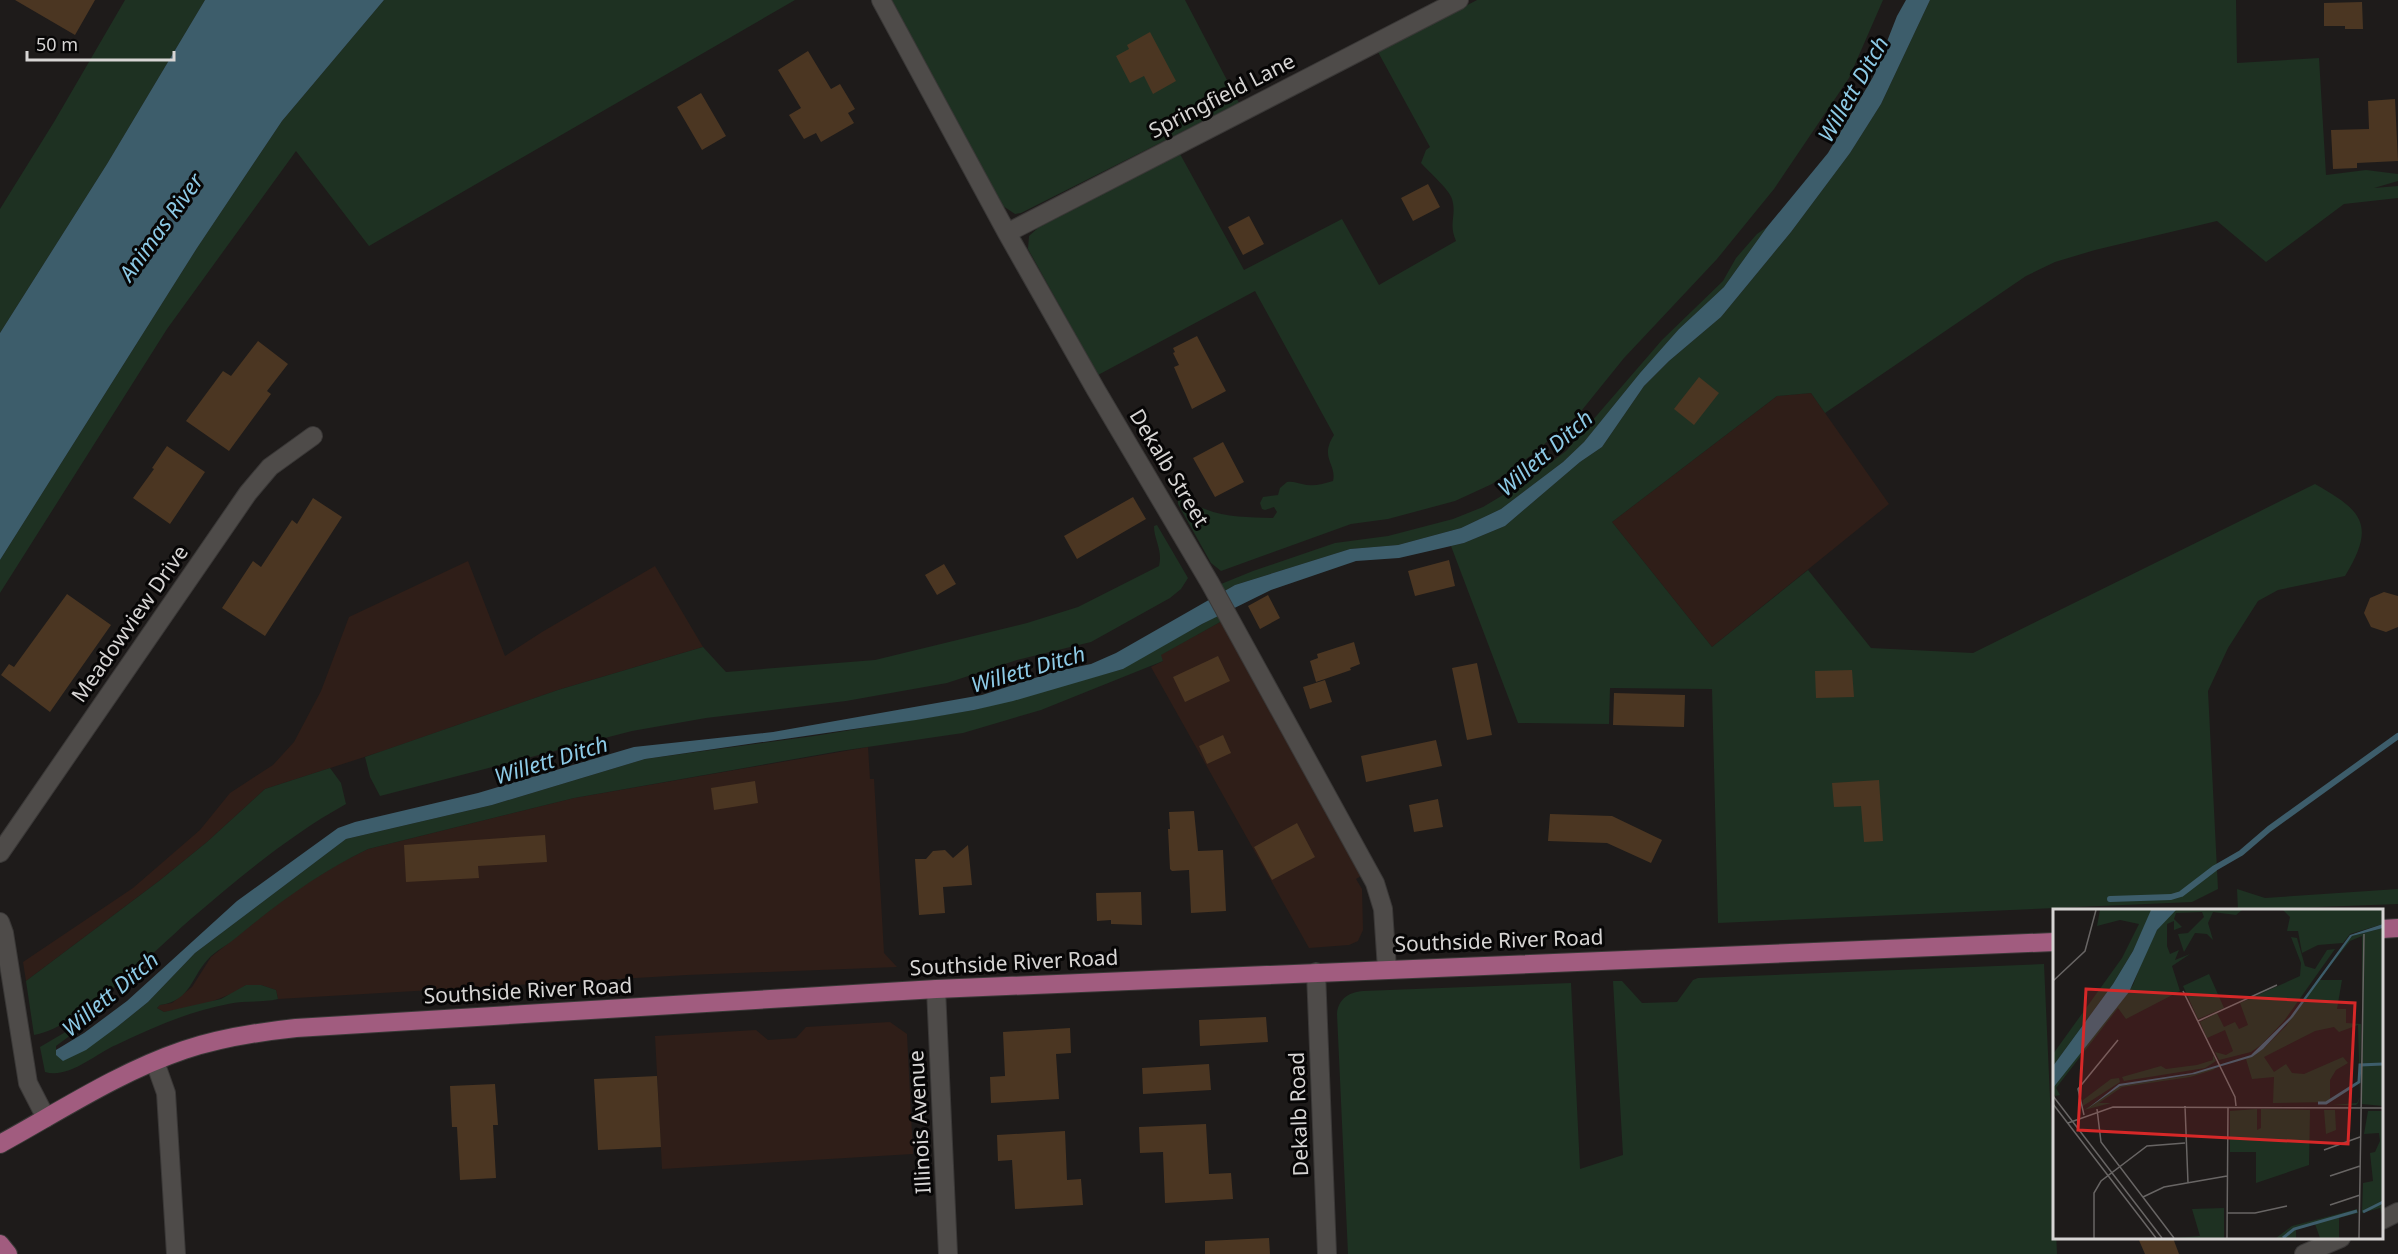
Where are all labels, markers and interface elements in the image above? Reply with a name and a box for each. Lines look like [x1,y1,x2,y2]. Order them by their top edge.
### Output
scale bar [27,24,174,62]
water label: Willett Ditch [1810,30,1895,147]
text: 50 m [36,32,78,56]
street label: Springfield Lane [1144,46,1299,144]
water label: Animas River [110,166,210,288]
water label: Willett Ditch [1490,402,1599,502]
street label: Dekalb Street [1124,403,1216,532]
street label: Meadowview Drive [64,539,194,708]
water label: Willett Ditch [967,637,1088,699]
water label: Willett Ditch [490,728,611,791]
inset map [2053,909,2383,1239]
street label: Southside River Road [1394,922,1604,958]
street label: Southside River Road [909,943,1119,981]
water label: Willett Ditch [55,944,164,1042]
street label: Southside River Road [423,971,633,1009]
street label: Illinois Avenue [901,1050,937,1195]
street label: Dekalb Road [1282,1051,1314,1177]

